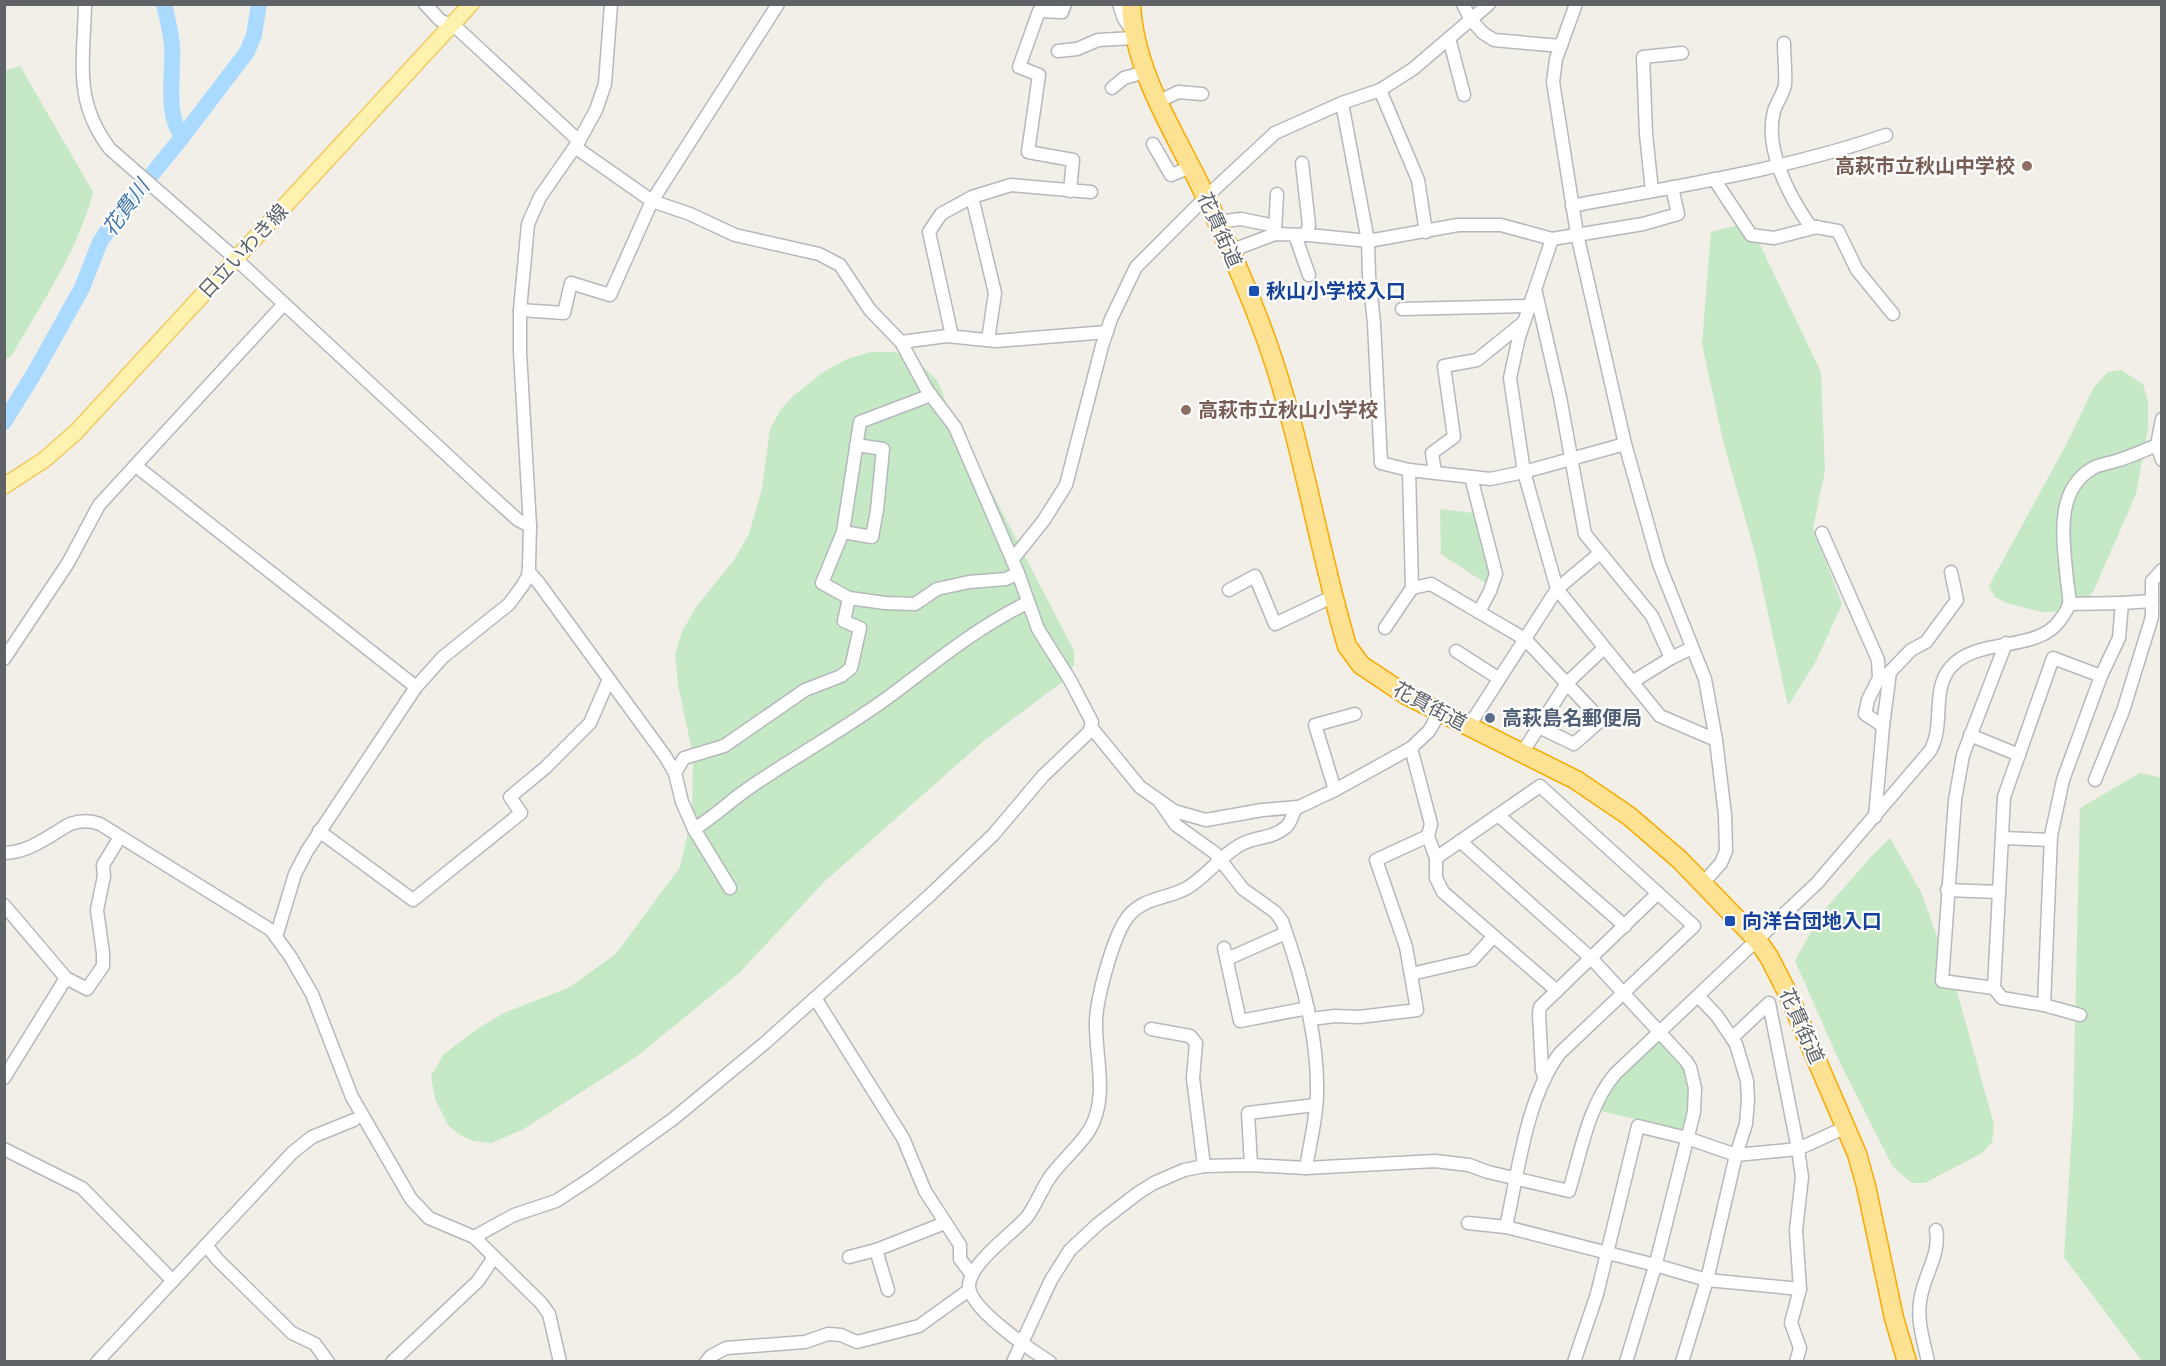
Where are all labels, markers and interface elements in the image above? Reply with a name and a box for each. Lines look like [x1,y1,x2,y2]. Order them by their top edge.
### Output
place label: 高萩市立秋山中学校 [1835,155,2015,177]
marker: 高萩市立秋山中学校 [2020,159,2034,173]
water label: 花貫川 [98,174,155,240]
street label: 花貫街道 [1194,189,1246,271]
street label: 日立いわき線 [194,200,292,302]
place label: 秋山小学校入口 [1266,280,1406,302]
marker: 秋山小学校入口 [1247,284,1261,298]
place label: 高萩市立秋山小学校 [1198,399,1378,421]
marker: 高萩市立秋山小学校 [1179,403,1193,417]
street label: 花貫街道 [1390,678,1470,734]
place label: 高萩島名郵便局 [1502,707,1642,729]
marker: 高萩島名郵便局 [1483,711,1497,725]
place label: 向洋台団地入口 [1742,910,1882,932]
marker: 向洋台団地入口 [1723,914,1737,928]
street label: 花貫街道 [1776,985,1828,1067]

